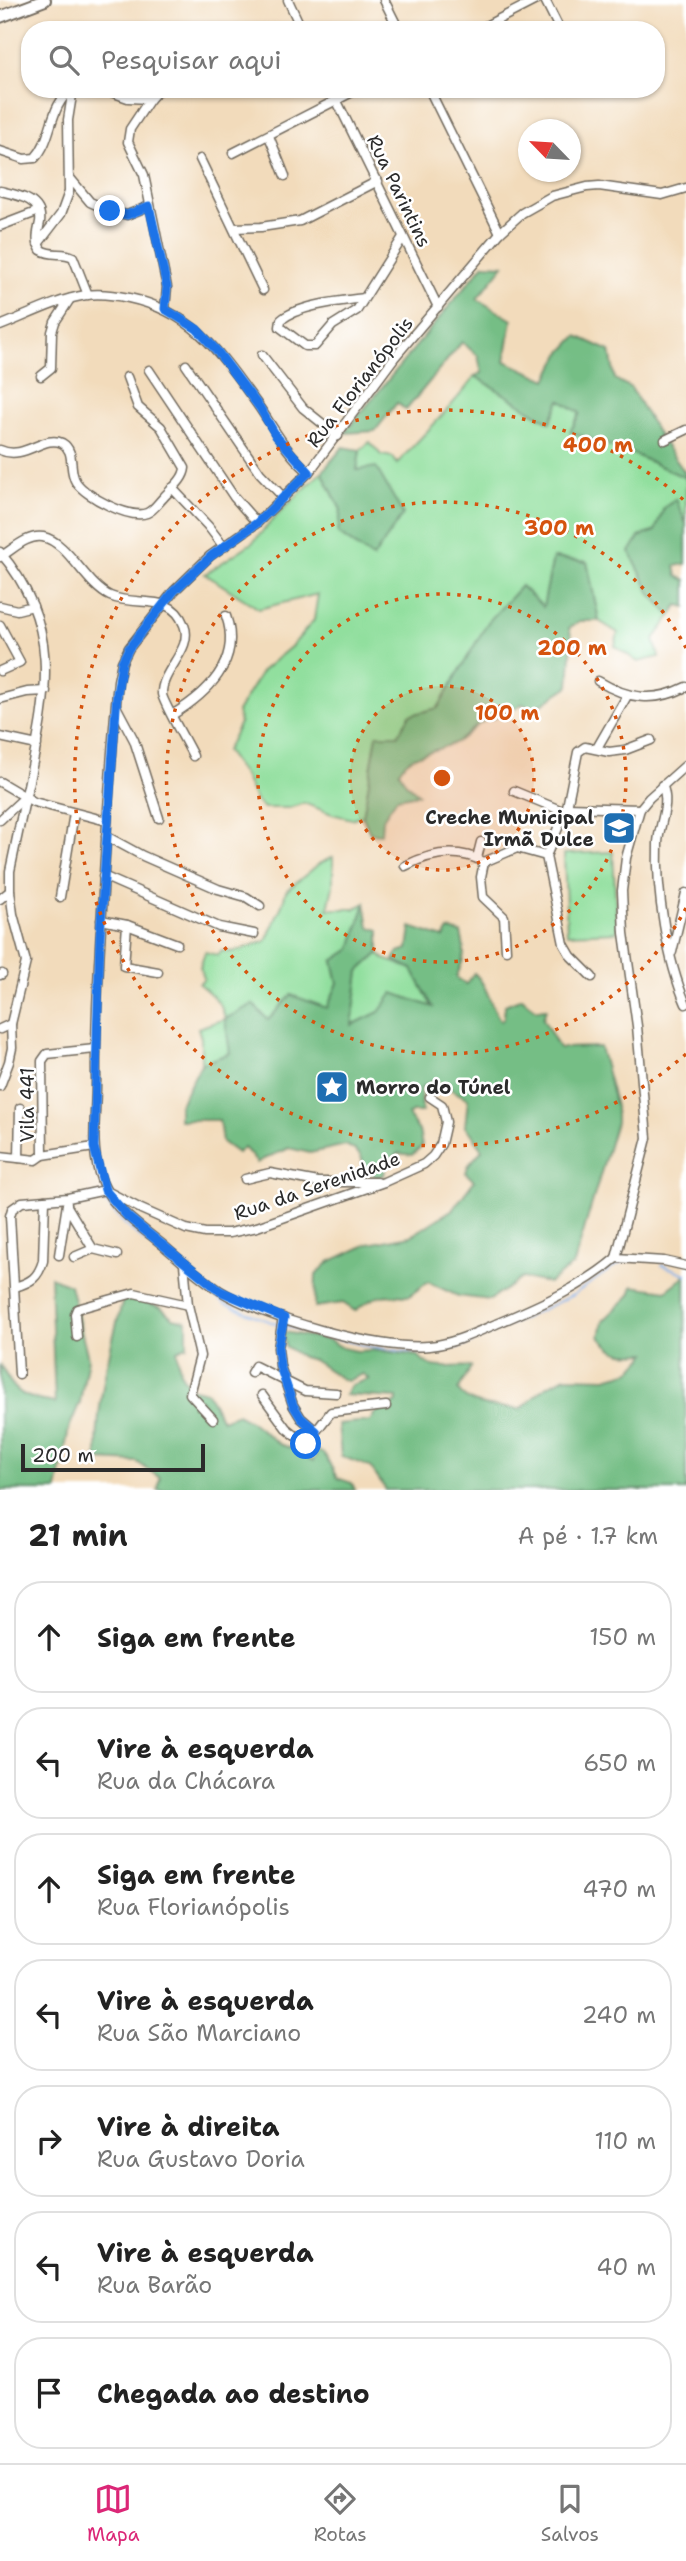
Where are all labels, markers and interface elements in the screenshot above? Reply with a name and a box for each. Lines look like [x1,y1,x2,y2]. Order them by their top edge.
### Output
search box [21,21,665,98]
icon: search [45,41,83,79]
text: Pesquisar aqui [101,42,282,77]
north arrow [518,119,581,182]
street label: Rua Parintins [361,131,437,251]
route end [94,195,125,226]
street label: Rua Florianópolis [301,312,419,452]
text: 400 m [563,431,633,459]
text: 300 m [524,514,594,542]
text: 200 m [537,634,607,662]
text: 100 m [475,699,539,727]
centre of rings [430,766,454,790]
place label: Creche Municipal Irmã Dulce [425,805,594,852]
school or university icon: Creche Municipal Irmã Dulce [600,809,638,847]
street label: Vila 441 [15,1067,40,1143]
place icon: Morro do Túnel [313,1068,351,1106]
place label: Morro do Túnel [356,1075,511,1100]
street label: Rua da Serenidade [231,1146,403,1226]
route start [290,1428,321,1459]
scale bar [21,1441,205,1473]
text: 200 m [32,1443,94,1468]
text: 21 min [28,1515,128,1556]
text: A pé · 1.7 km [518,1521,658,1551]
icon: ahead [30,1618,68,1656]
text: Siga em frente [97,1620,296,1655]
text: 150 m [589,1622,656,1652]
text: Vire à esquerda [97,1731,314,1766]
icon: left [30,1744,68,1782]
text: 650 m [583,1748,656,1778]
text: Rua da Chácara [97,1766,275,1796]
text: Siga em frente [97,1857,296,1892]
icon: ahead [30,1870,68,1908]
text: 470 m [582,1874,656,1904]
text: Rua Florianópolis [97,1892,290,1922]
text: Vire à esquerda [97,1983,314,2018]
icon: left [30,1996,68,2034]
text: 240 m [582,2000,656,2030]
text: Rua São Marciano [97,2018,301,2048]
text: Vire à direita [97,2109,279,2144]
icon: right [30,2122,68,2160]
text: 110 m [594,2126,656,2156]
text: Rua Gustavo Doria [97,2144,305,2174]
text: Vire à esquerda [97,2235,314,2270]
icon: left [30,2248,68,2286]
text: 40 m [596,2252,656,2282]
text: Rua Barão [97,2270,212,2300]
icon: arrive [30,2374,68,2412]
text: Chegada ao destino [97,2376,370,2411]
tab: Mapa [87,2480,140,2547]
tab: Rotas [314,2480,367,2547]
tab: Salvos [541,2480,599,2547]

